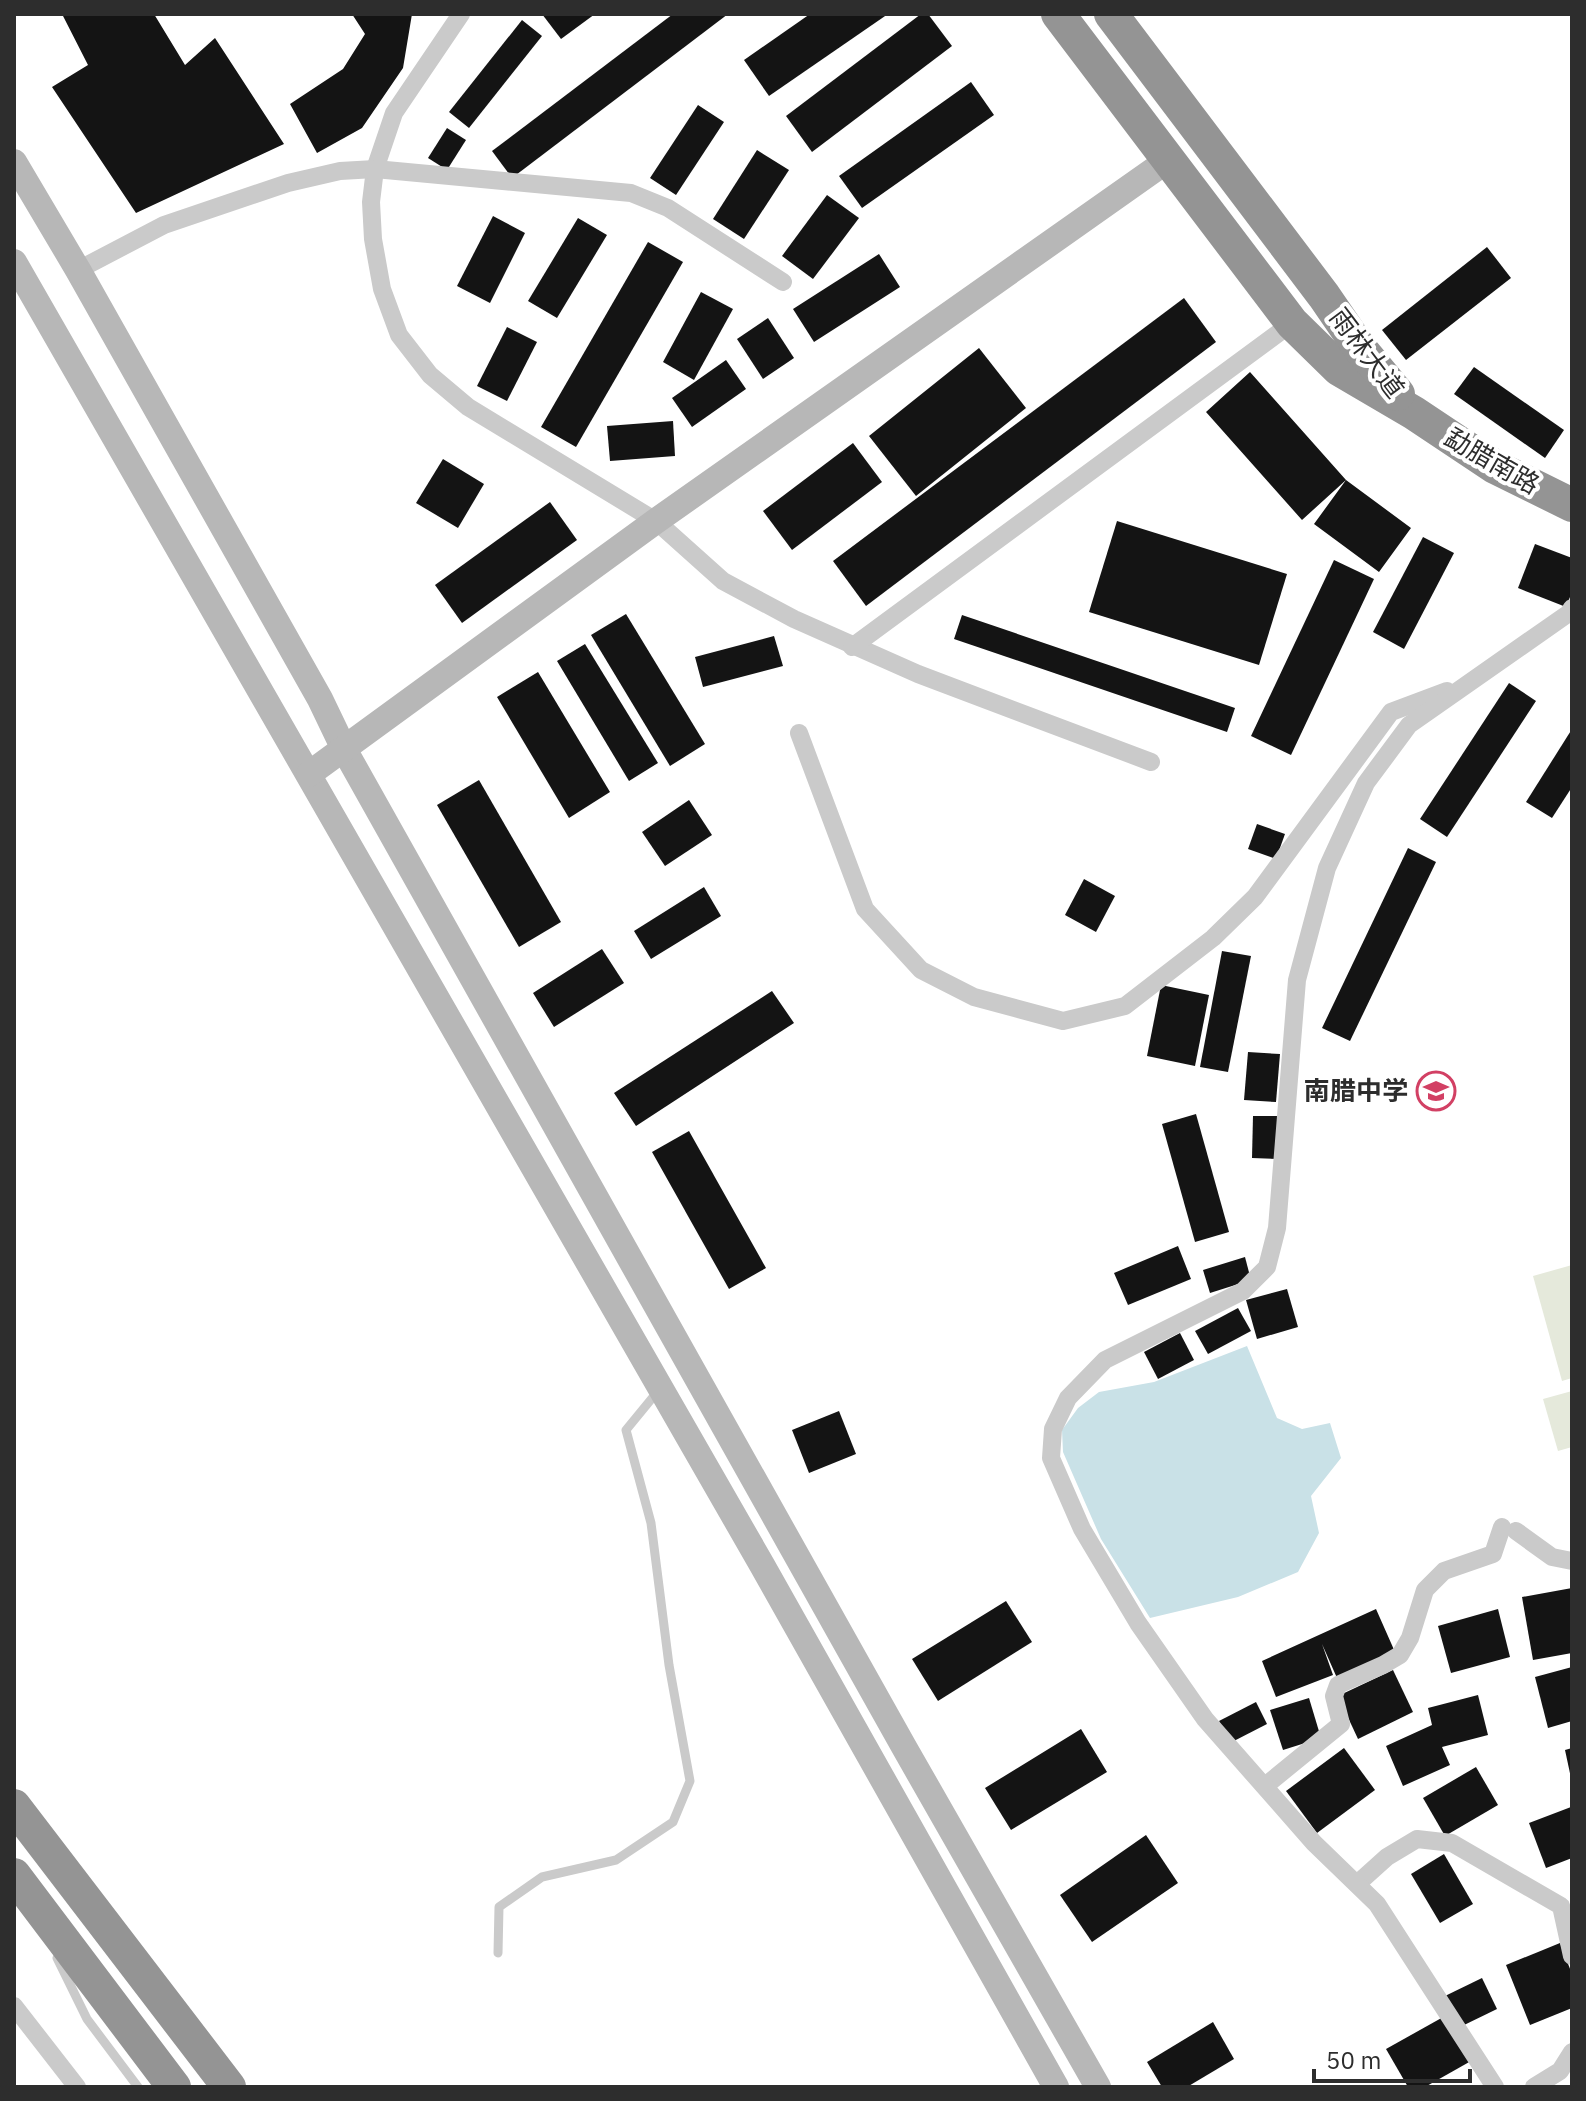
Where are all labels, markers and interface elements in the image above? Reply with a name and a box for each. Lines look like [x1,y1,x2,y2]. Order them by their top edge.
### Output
street label: 雨林大道 [1323,301,1413,404]
street label: 勐腊南路 [1439,419,1546,501]
school or university icon: 南腊中学 [1415,1070,1457,1112]
place label: 南腊中学 [1304,1073,1408,1107]
scale bar [1314,2033,1470,2083]
text: 50 m [1326,2044,1381,2076]

